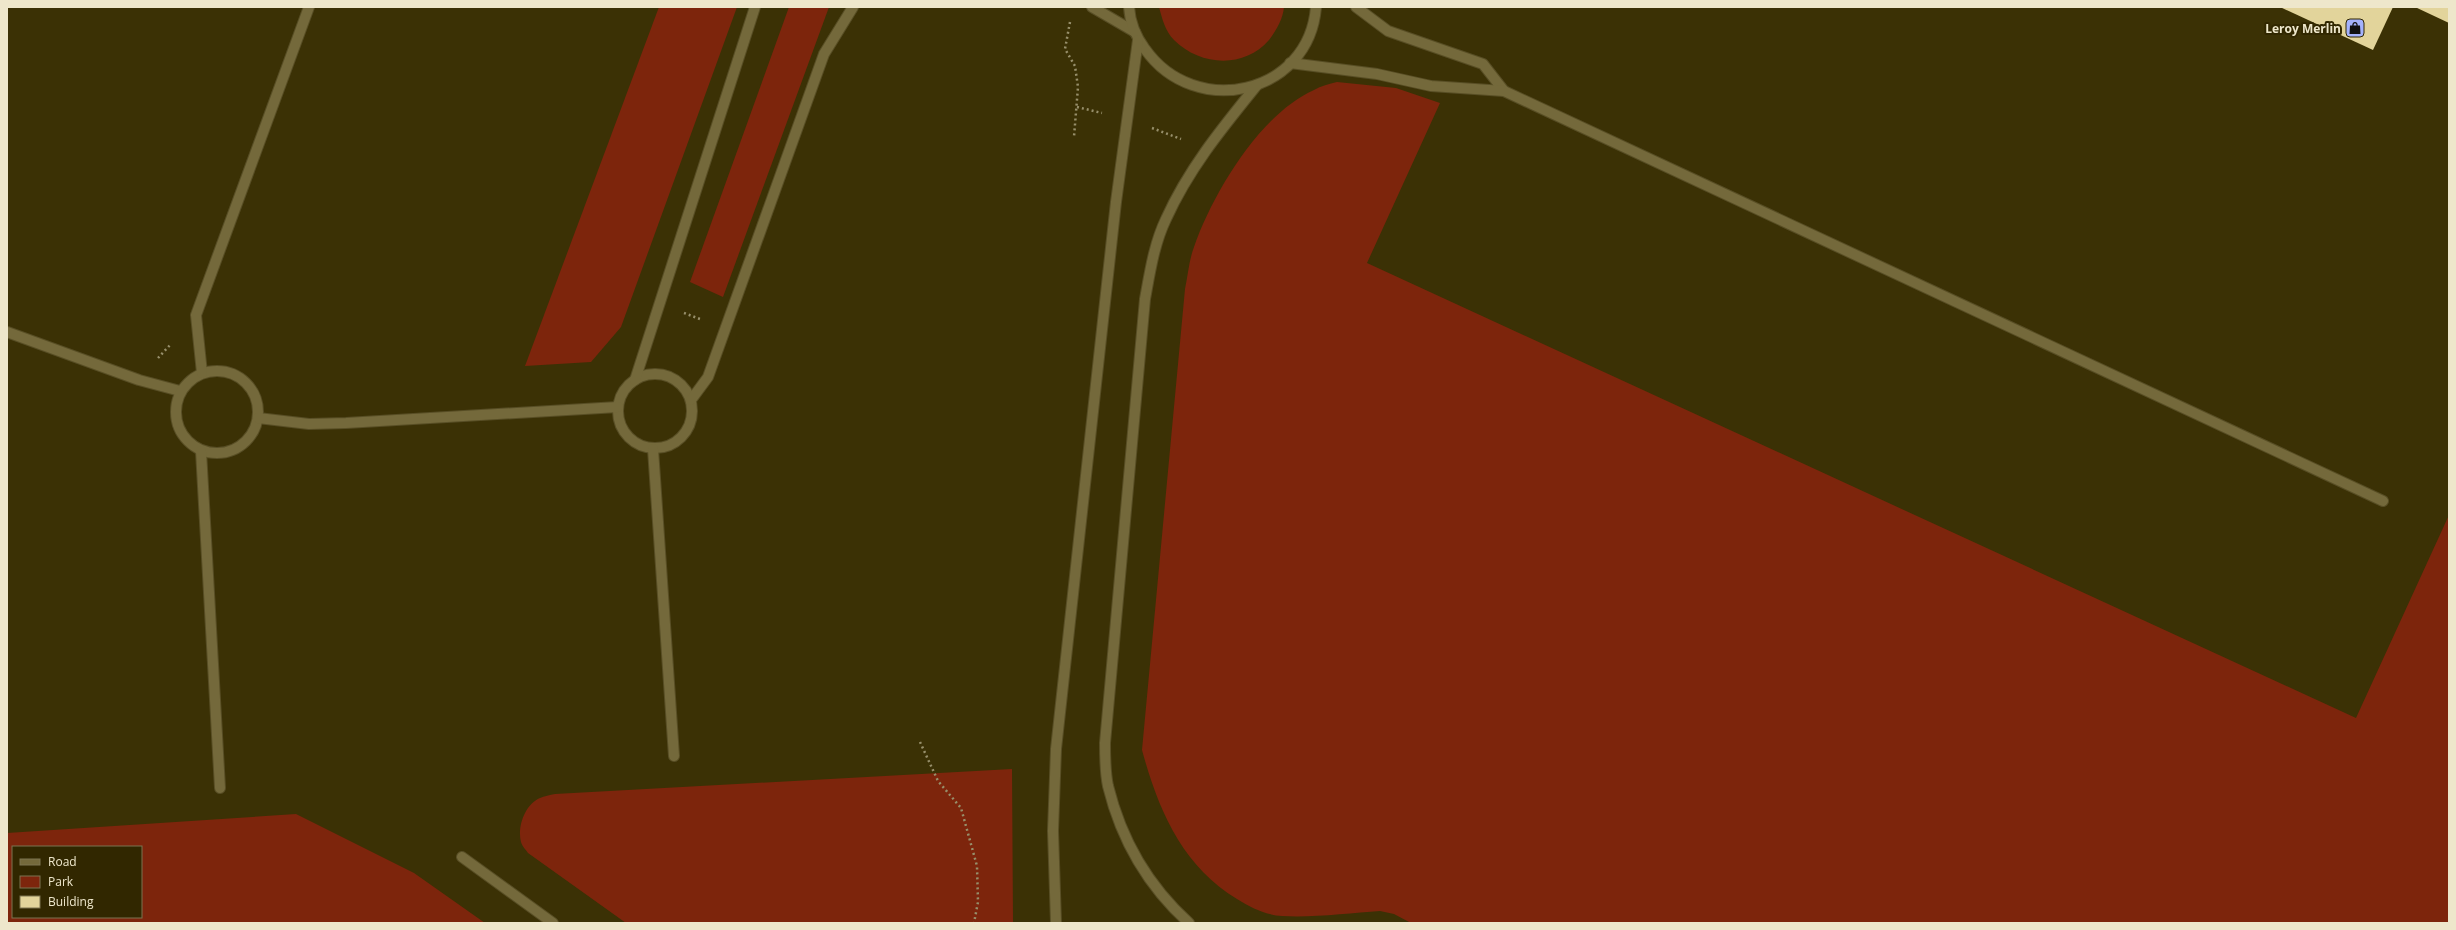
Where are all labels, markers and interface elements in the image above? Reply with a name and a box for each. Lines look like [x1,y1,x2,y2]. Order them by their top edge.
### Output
shop icon: Leroy Merlin [2344,17,2366,39]
place label: Leroy Merlin [2265,20,2341,37]
legend [12,846,142,918]
text: Road [48,853,77,870]
text: Park [48,873,74,890]
text: Building [48,893,94,910]

